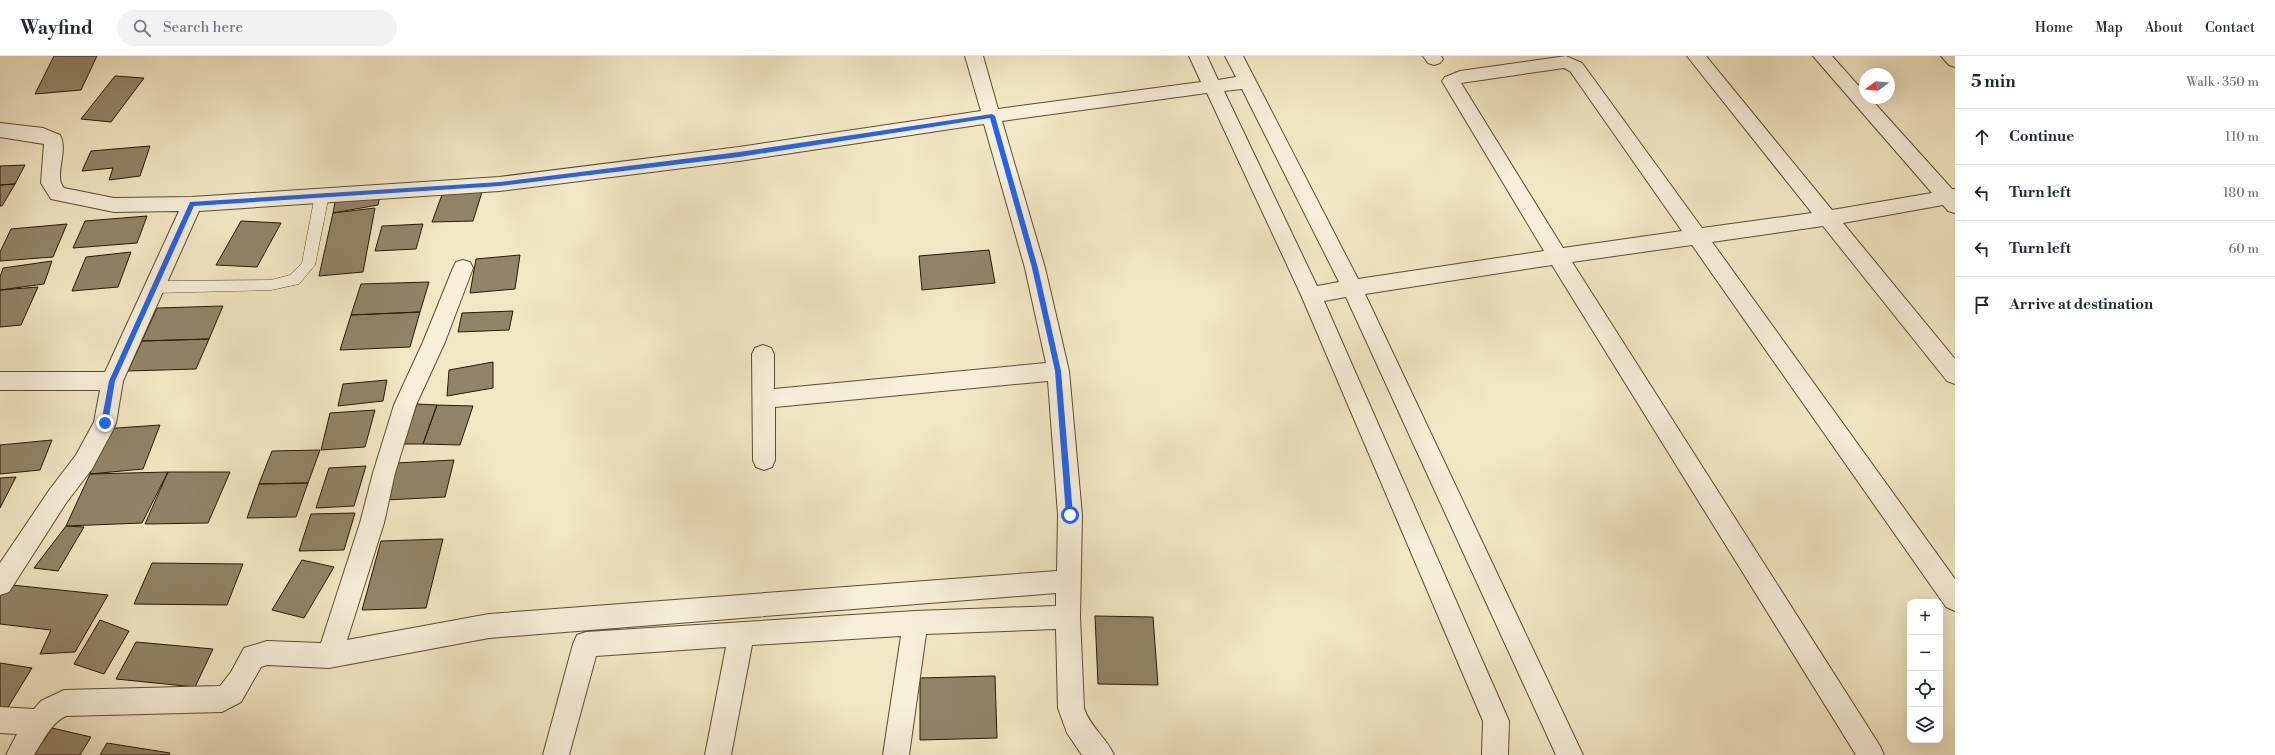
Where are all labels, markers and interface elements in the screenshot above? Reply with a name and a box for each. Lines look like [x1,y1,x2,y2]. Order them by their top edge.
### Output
search box [117,10,397,46]
text: Wayfind [20,16,93,40]
icon: search [131,17,153,39]
text: Search here [163,18,243,37]
text: Home [2035,19,2073,37]
text: Map [2095,19,2123,37]
text: About [2145,19,2183,37]
text: Contact [2205,19,2255,37]
north arrow [1859,68,1895,104]
text: 5 min [1971,71,2016,93]
text: Walk · 350 m [2186,74,2259,90]
icon: ahead [1971,126,1993,148]
text: Continue [2009,127,2074,146]
text: 110 m [2225,129,2259,145]
icon: left [1971,182,1993,204]
text: Turn left [2009,183,2071,202]
text: 180 m [2223,185,2259,201]
icon: left [1971,238,1993,260]
text: Turn left [2009,239,2071,258]
text: 60 m [2228,241,2259,257]
icon: arrive [1971,294,1993,316]
text: Arrive at destination [2009,295,2153,314]
route end [96,414,114,432]
route start [1061,506,1079,524]
map controls [1907,599,1943,743]
button: + [1907,599,1943,635]
button: − [1907,635,1943,671]
button: locate [1907,671,1943,707]
button: layers [1907,707,1943,743]

